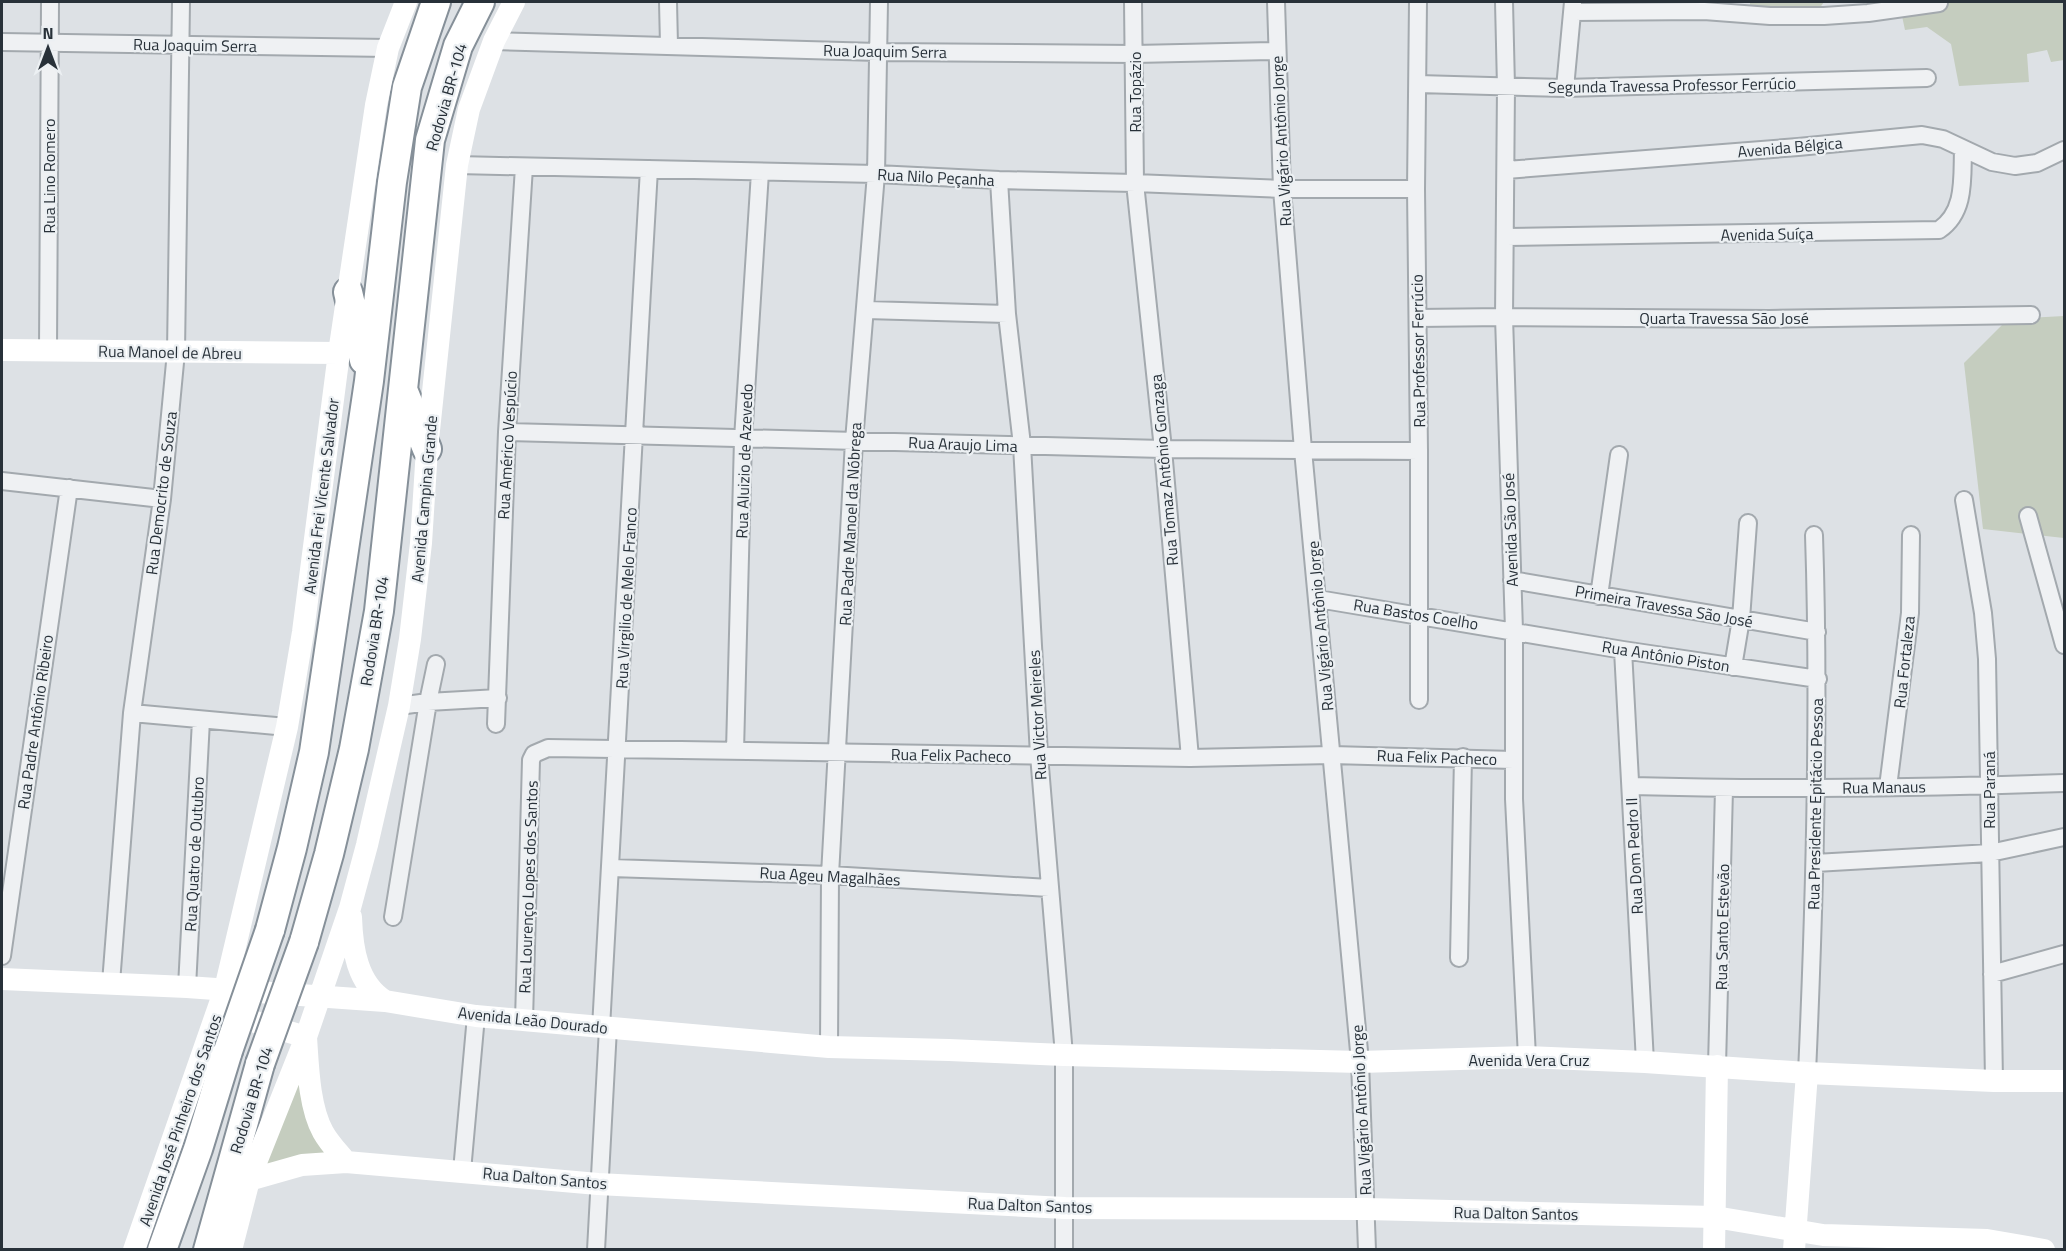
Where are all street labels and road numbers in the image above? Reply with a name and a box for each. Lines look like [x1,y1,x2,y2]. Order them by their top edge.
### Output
street label: Rua Joaquim Serra [133,32,257,58]
street label: Rua Joaquim Serra [823,38,947,64]
street label: Rodovia BR-104 [419,40,473,154]
street label: Rua Topázio [1123,52,1147,132]
street label: Rua Vigário Antônio Jorge [1265,55,1297,227]
street label: Segunda Travessa Professor Ferrúcio [1548,71,1796,99]
street label: Rua Lino Romero [37,118,61,234]
street label: Avenida Bélgica [1736,130,1844,164]
street label: Rua Nilo Peçanha [877,162,995,192]
street label: Avenida Suíça [1720,221,1814,247]
street label: Rua Professor Ferrúcio [1405,274,1431,428]
street label: Quarta Travessa São José [1639,306,1809,330]
street label: Rua Manoel de Abreu [98,339,242,365]
street label: Rua Américo Vespúcio [491,370,523,520]
street label: Rua Tomaz Antônio Gonzaga [1144,373,1184,567]
street label: Rua Aluizio de Azevedo [729,383,759,539]
street label: Avenida Frei Vicente Salvador [297,396,345,595]
street label: Rua Democrito de Souza [139,410,183,576]
street label: Avenida Campina Grande [405,414,443,584]
street label: Rua Padre Manoel da Nóbrega [833,422,867,626]
street label: Rua Araujo Lima [908,430,1018,458]
street label: Avenida São José [1496,473,1524,587]
street label: Rua Virgilio de Melo Franco [609,507,643,689]
street label: Rua Vigário Antônio Jorge [1301,540,1339,712]
street label: Rodovia BR-104 [353,574,395,688]
street label: Primeira Travessa São José [1573,579,1755,633]
street label: Rua Bastos Coelho [1352,592,1480,636]
street label: Rua Fortaleza [1887,615,1921,709]
street label: Rua Padre Antônio Ribeiro [11,633,59,811]
street label: Rua Antônio Piston [1600,634,1732,678]
street label: Rua Victor Meireles [1022,649,1052,781]
street label: Rua Presidente Epitácio Pessoa [1801,698,1829,910]
street label: Rua Felix Pacheco [891,742,1011,768]
street label: Rua Felix Pacheco [1376,743,1498,771]
street label: Rua Paraná [1977,751,2001,829]
street label: Rua Manaus [1842,774,1926,800]
street label: Rua Quatro de Outubro [178,776,210,932]
street label: Rua Lourenço Lopes dos Santos [512,780,544,994]
street label: Rua Dom Pedro II [1619,797,1649,915]
street label: Rua Ageu Magalhães [759,860,901,892]
street label: Rua Santo Estevão [1709,864,1735,990]
street label: Avenida Leão Dourado [457,1000,609,1040]
street label: Avenida José Pinheiro dos Santos [132,1011,228,1229]
street label: Rua Vigário Antônio Jorge [1345,1024,1377,1196]
street label: Rodovia BR-104 [223,1043,279,1157]
street label: Avenida Vera Cruz [1469,1048,1589,1072]
street label: Rua Dalton Santos [482,1161,608,1195]
street label: Rua Dalton Santos [967,1191,1093,1219]
street label: Rua Dalton Santos [1453,1200,1579,1226]

